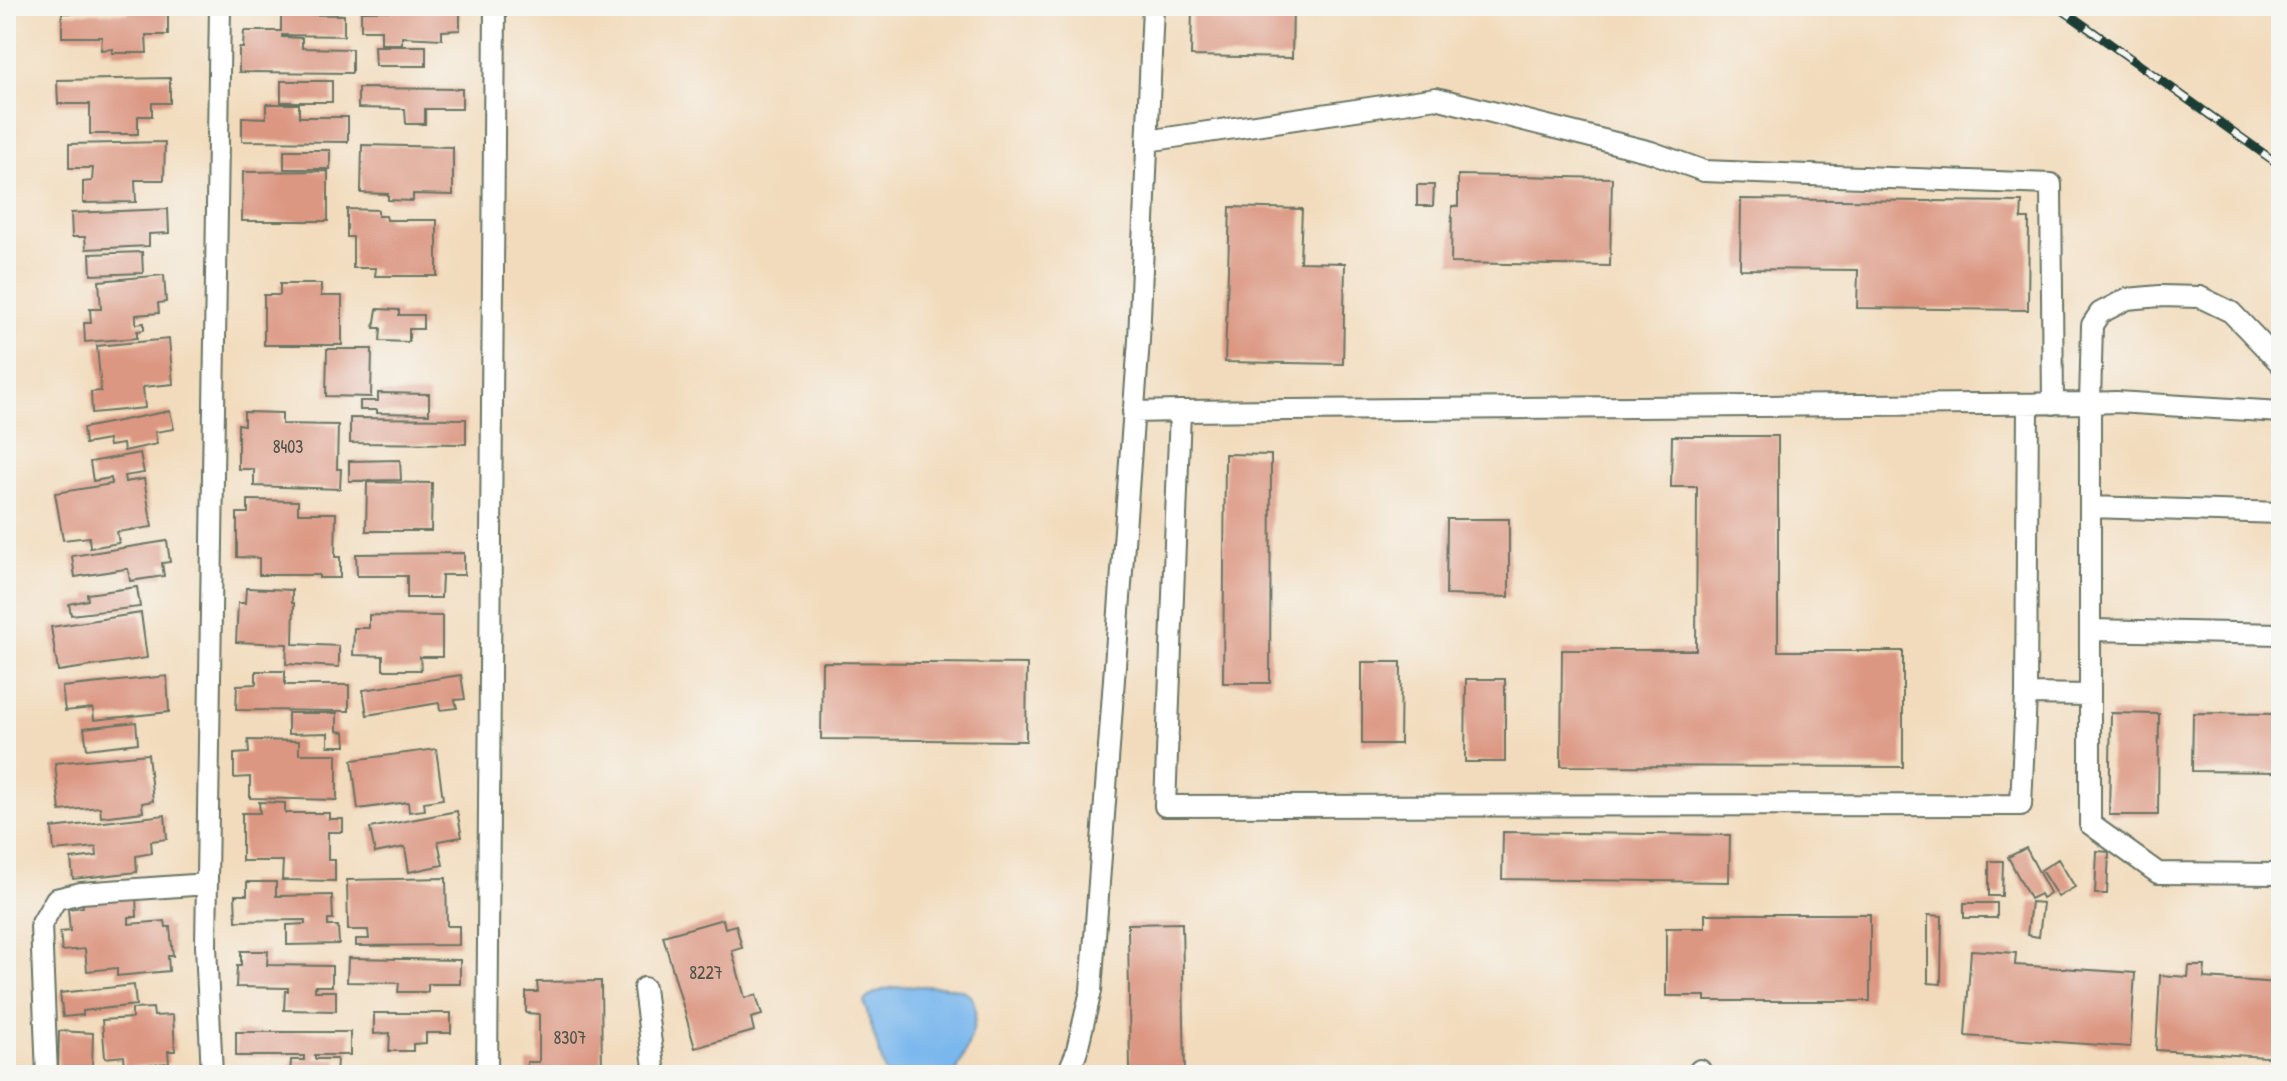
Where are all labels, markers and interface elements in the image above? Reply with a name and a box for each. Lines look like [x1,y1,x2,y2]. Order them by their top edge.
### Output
house number: 8403 [273,434,303,459]
house number: 8227 [689,960,723,985]
house number: 8307 [554,1025,587,1050]

